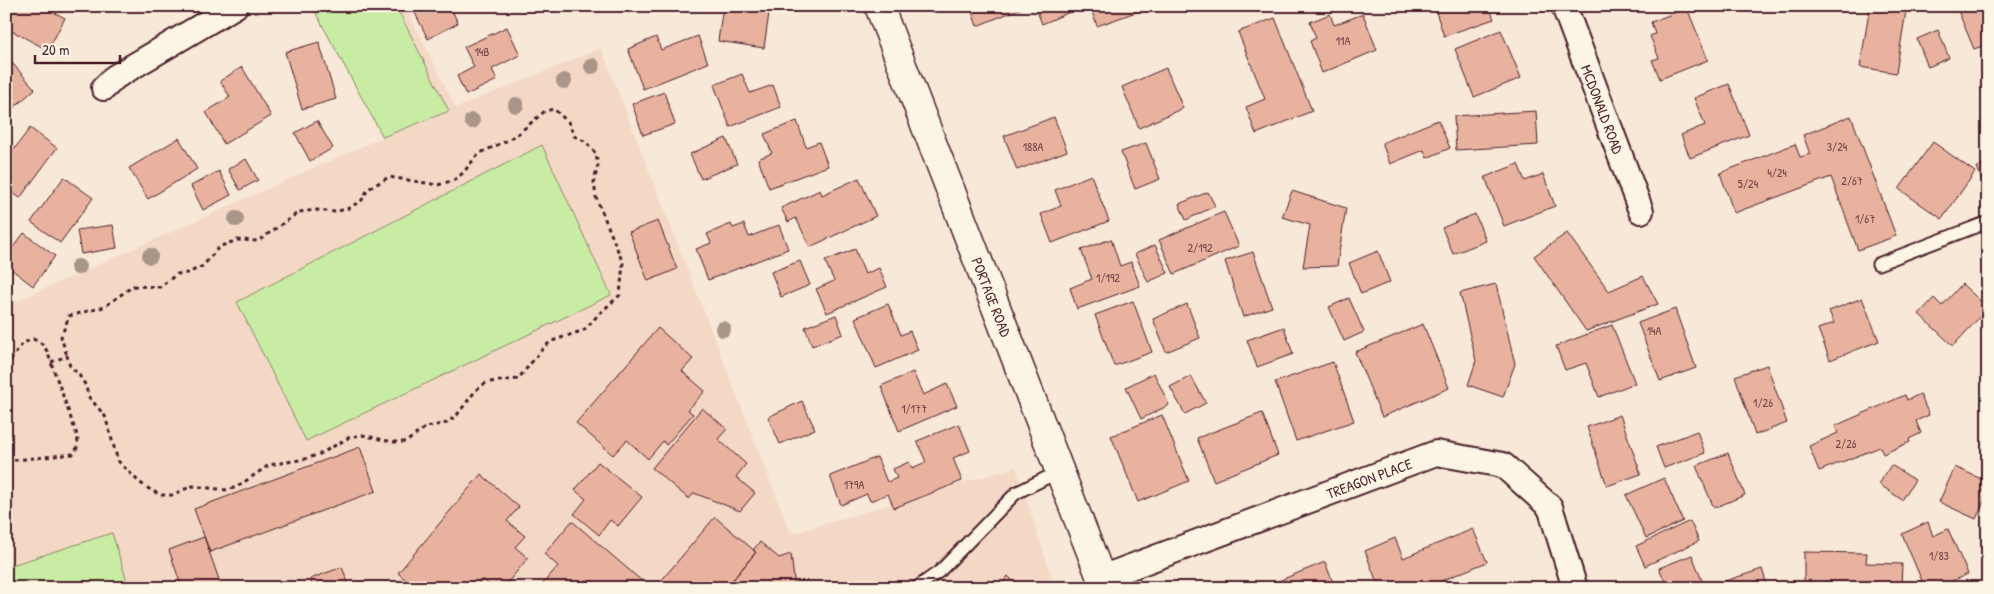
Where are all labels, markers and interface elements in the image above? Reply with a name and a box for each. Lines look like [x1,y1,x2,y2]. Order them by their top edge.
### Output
scale bar [35,32,120,64]
house number: 11A [1336,32,1350,49]
text: 20 m [42,39,69,60]
house number: 14B [475,43,489,60]
street label: MCDONALD ROAD [1576,61,1629,157]
house number: 188A [1023,138,1043,155]
house number: 3/24 [1827,138,1848,155]
house number: 4/24 [1767,164,1787,181]
house number: 2/67 [1841,172,1863,189]
house number: 5/24 [1738,175,1759,192]
house number: 1/67 [1855,210,1875,227]
house number: 2/192 [1187,239,1213,256]
street label: PORTAGE ROAD [967,254,1017,340]
house number: 1/192 [1096,269,1120,286]
house number: 14A [1647,322,1661,339]
house number: 1/26 [1753,394,1773,411]
house number: 1/177 [901,400,927,417]
house number: 2/26 [1835,435,1857,452]
street label: TREAGON PLACE [1323,452,1415,504]
house number: 179A [844,476,864,493]
house number: 1/83 [1929,547,1949,564]

